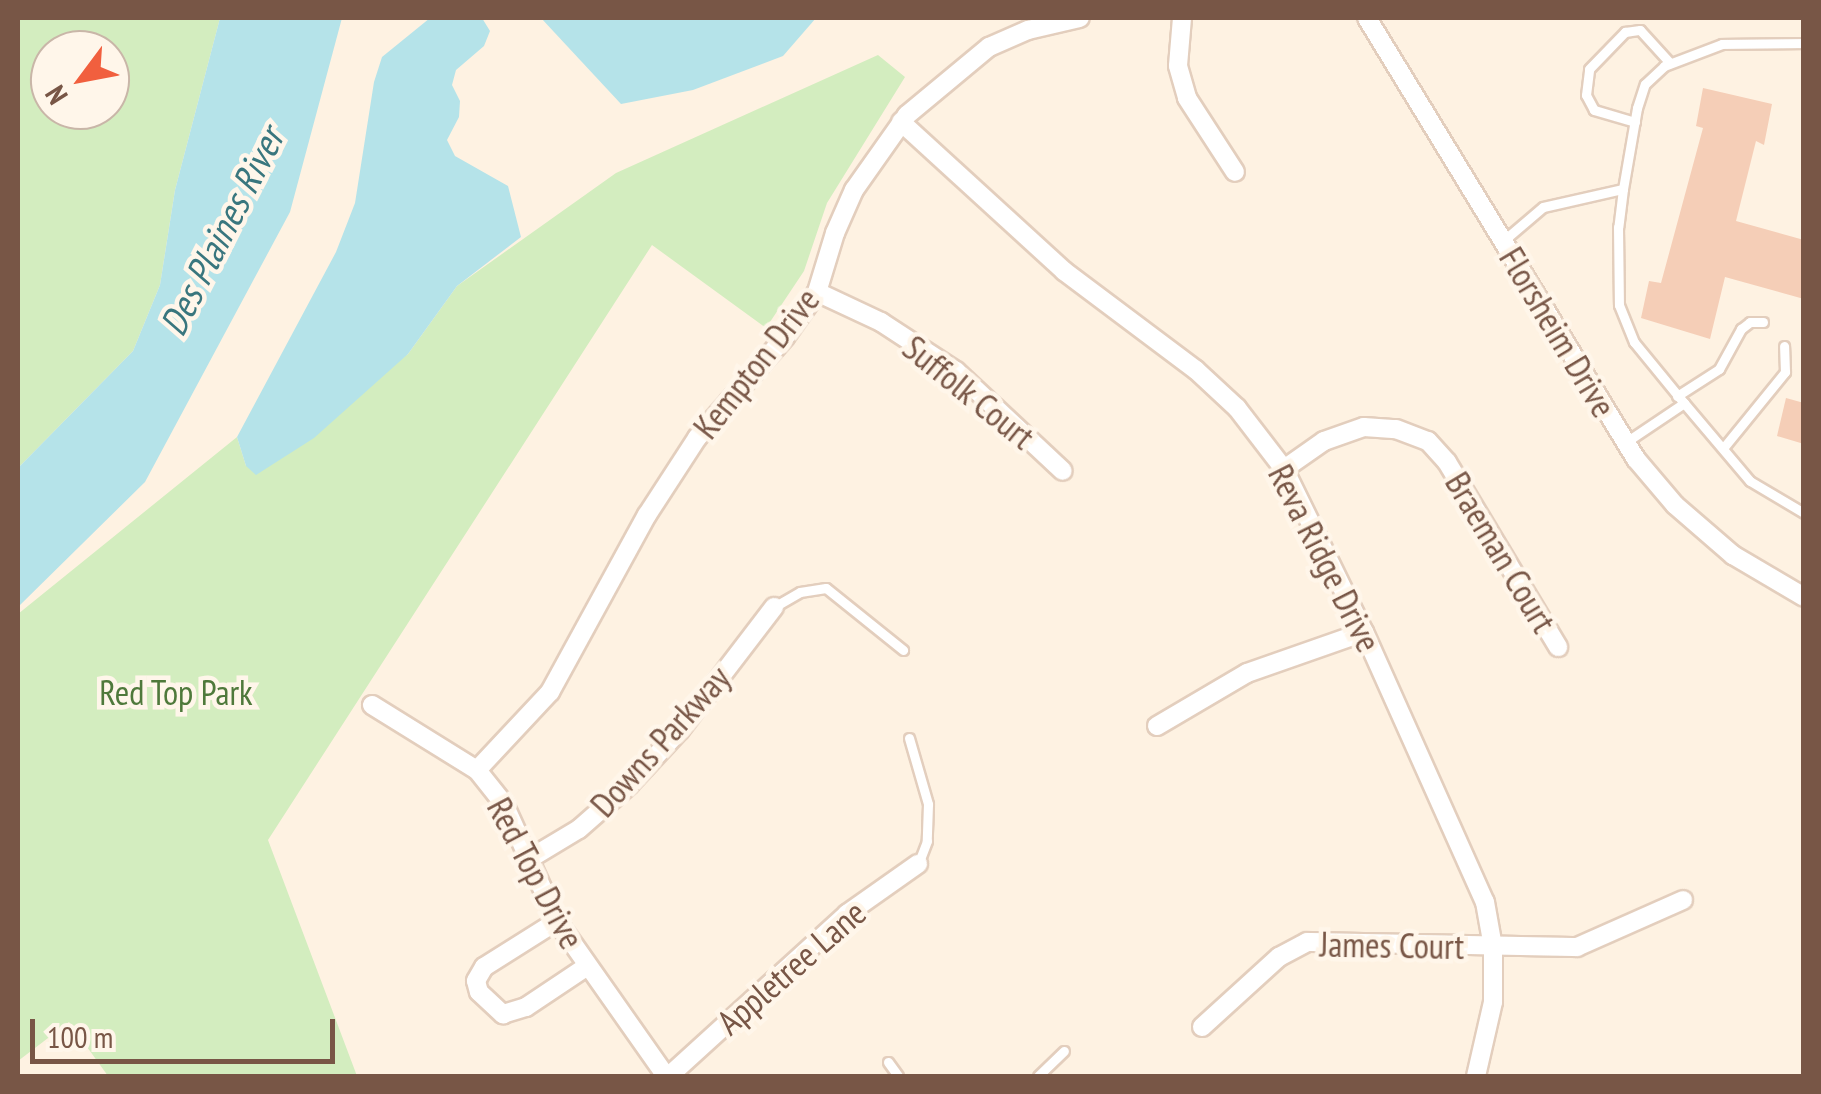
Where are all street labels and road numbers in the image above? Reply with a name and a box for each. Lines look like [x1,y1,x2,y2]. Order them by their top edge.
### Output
street label: Florsheim Drive [1491,240,1625,424]
street label: Kempton Drive [684,279,828,447]
street label: Suffolk Court [895,326,1043,458]
street label: Reva Ridge Drive [1260,457,1390,659]
street label: Braeman Court [1437,464,1565,640]
street label: Downs Parkway [581,657,739,825]
street label: Red Top Drive [479,790,593,956]
street label: Appletree Lane [708,891,874,1043]
street label: James Court [1319,923,1465,967]

